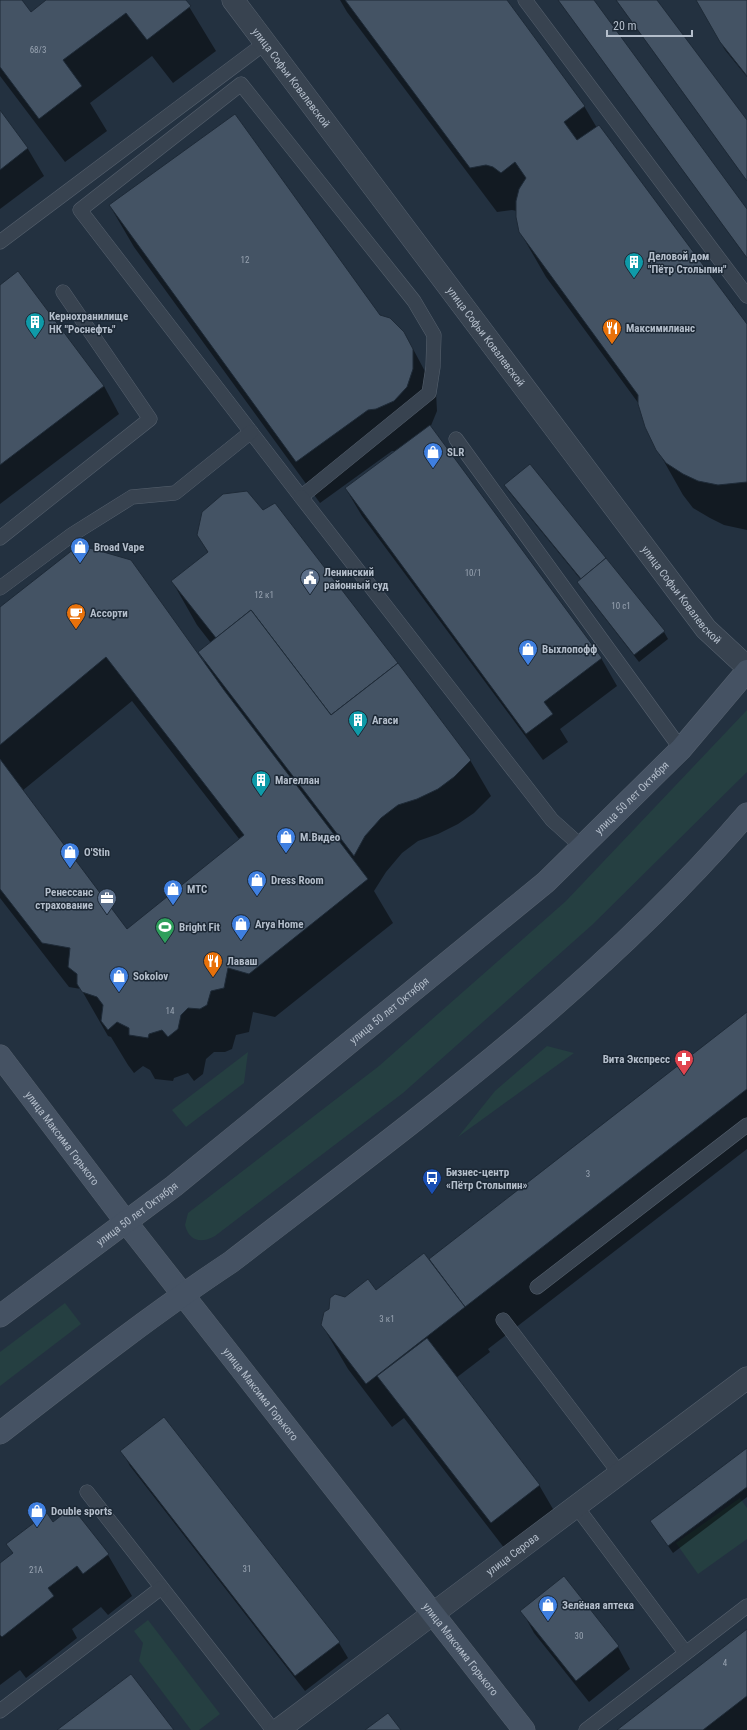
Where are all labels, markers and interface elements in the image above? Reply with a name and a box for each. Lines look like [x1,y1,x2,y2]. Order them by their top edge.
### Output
scale bar [607,12,692,38]
text: 20 m [613,19,637,33]
street label: улица Софьи Ковалевской [250,25,333,130]
house number: 68/3 [30,45,46,55]
place label: Деловой дом "Пётр Столыпин" [648,250,727,276]
building icon: Деловой дом "Пётр Столыпин" [623,251,645,279]
house number: 12 [241,255,250,265]
street label: улица Софьи Ковалевской [444,284,528,389]
place label: Кернохранилище НК "Роснефть" [49,310,128,336]
building icon: Кернохранилище НК "Роснефть" [24,311,46,339]
restaurant icon: Максимилианс [601,317,623,345]
place label: Максимилианс [626,322,695,335]
shop icon: SLR [422,441,444,469]
place label: SLR [447,446,464,459]
shop icon: Broad Vape [69,536,91,564]
place label: Broad Vape [94,541,144,554]
street label: улица Софьи Ковалевской [639,543,724,646]
place label: Ленинский районный суд [324,566,389,592]
public building icon: Ленинский районный суд [299,567,321,595]
house number: 10/1 [465,568,481,578]
house number: 12 к1 [254,590,274,600]
house number: 10 с1 [611,601,631,611]
cafe icon: Ассорти [65,602,87,630]
place label: Ассорти [90,607,128,620]
shop icon: Выхлопофф [517,638,539,666]
place label: Выхлопофф [542,643,597,656]
building icon: Агаси [347,709,369,737]
place label: Агаси [372,714,398,727]
street label: улица 50 лет Октября [592,758,671,837]
building icon: Магеллан [250,769,272,797]
place label: Магеллан [275,774,319,787]
shop icon: М.Видео [275,826,297,854]
place label: М.Видео [300,831,341,844]
shop icon: O'Stin [59,841,81,869]
place label: O'Stin [84,846,110,859]
shop icon: Dress Room [246,869,268,897]
place label: Dress Room [271,874,324,887]
shop icon: МТС [162,878,184,906]
place label: МТС [187,883,207,896]
place label: Ренессанс страхование [35,886,93,912]
office icon: Ренессанс страхование [96,887,118,915]
shop icon: Arya Home [230,913,252,941]
sports icon: Bright Fit [154,916,176,944]
place label: Arya Home [255,918,304,931]
place label: Bright Fit [179,921,220,934]
restaurant icon: Лаваш [202,950,224,978]
place label: Лаваш [227,955,258,968]
shop icon: Sokolov [108,965,130,993]
place label: Sokolov [133,970,168,983]
street label: улица 50 лет Октября [347,974,431,1046]
house number: 14 [166,1006,175,1016]
pharmacy icon: Вита Экспресс [673,1048,695,1076]
place label: Вита Экспресс [603,1053,670,1066]
street label: улица Максима Горького [22,1089,102,1188]
place label: Бизнес-центр «Пётр Столыпин» [446,1166,527,1192]
bus stop icon: Бизнес-центр «Пётр Столыпин» [421,1167,443,1195]
house number: 3 [586,1169,590,1179]
street label: улица 50 лет Октября [94,1179,180,1248]
house number: 3 к1 [379,1314,395,1324]
street label: улица Максима Горького [220,1345,302,1444]
shop icon: Double sports [26,1500,48,1528]
place label: Double sports [51,1505,112,1518]
street label: улица Серова [483,1530,541,1578]
house number: 31 [243,1564,251,1574]
house number: 21А [29,1565,43,1575]
shop icon: Зелёная аптека [537,1594,559,1622]
place label: Зелёная аптека [562,1599,634,1612]
street label: улица Максима Горького [420,1600,501,1699]
house number: 30 [575,1631,583,1641]
house number: 4 [723,1658,728,1668]

